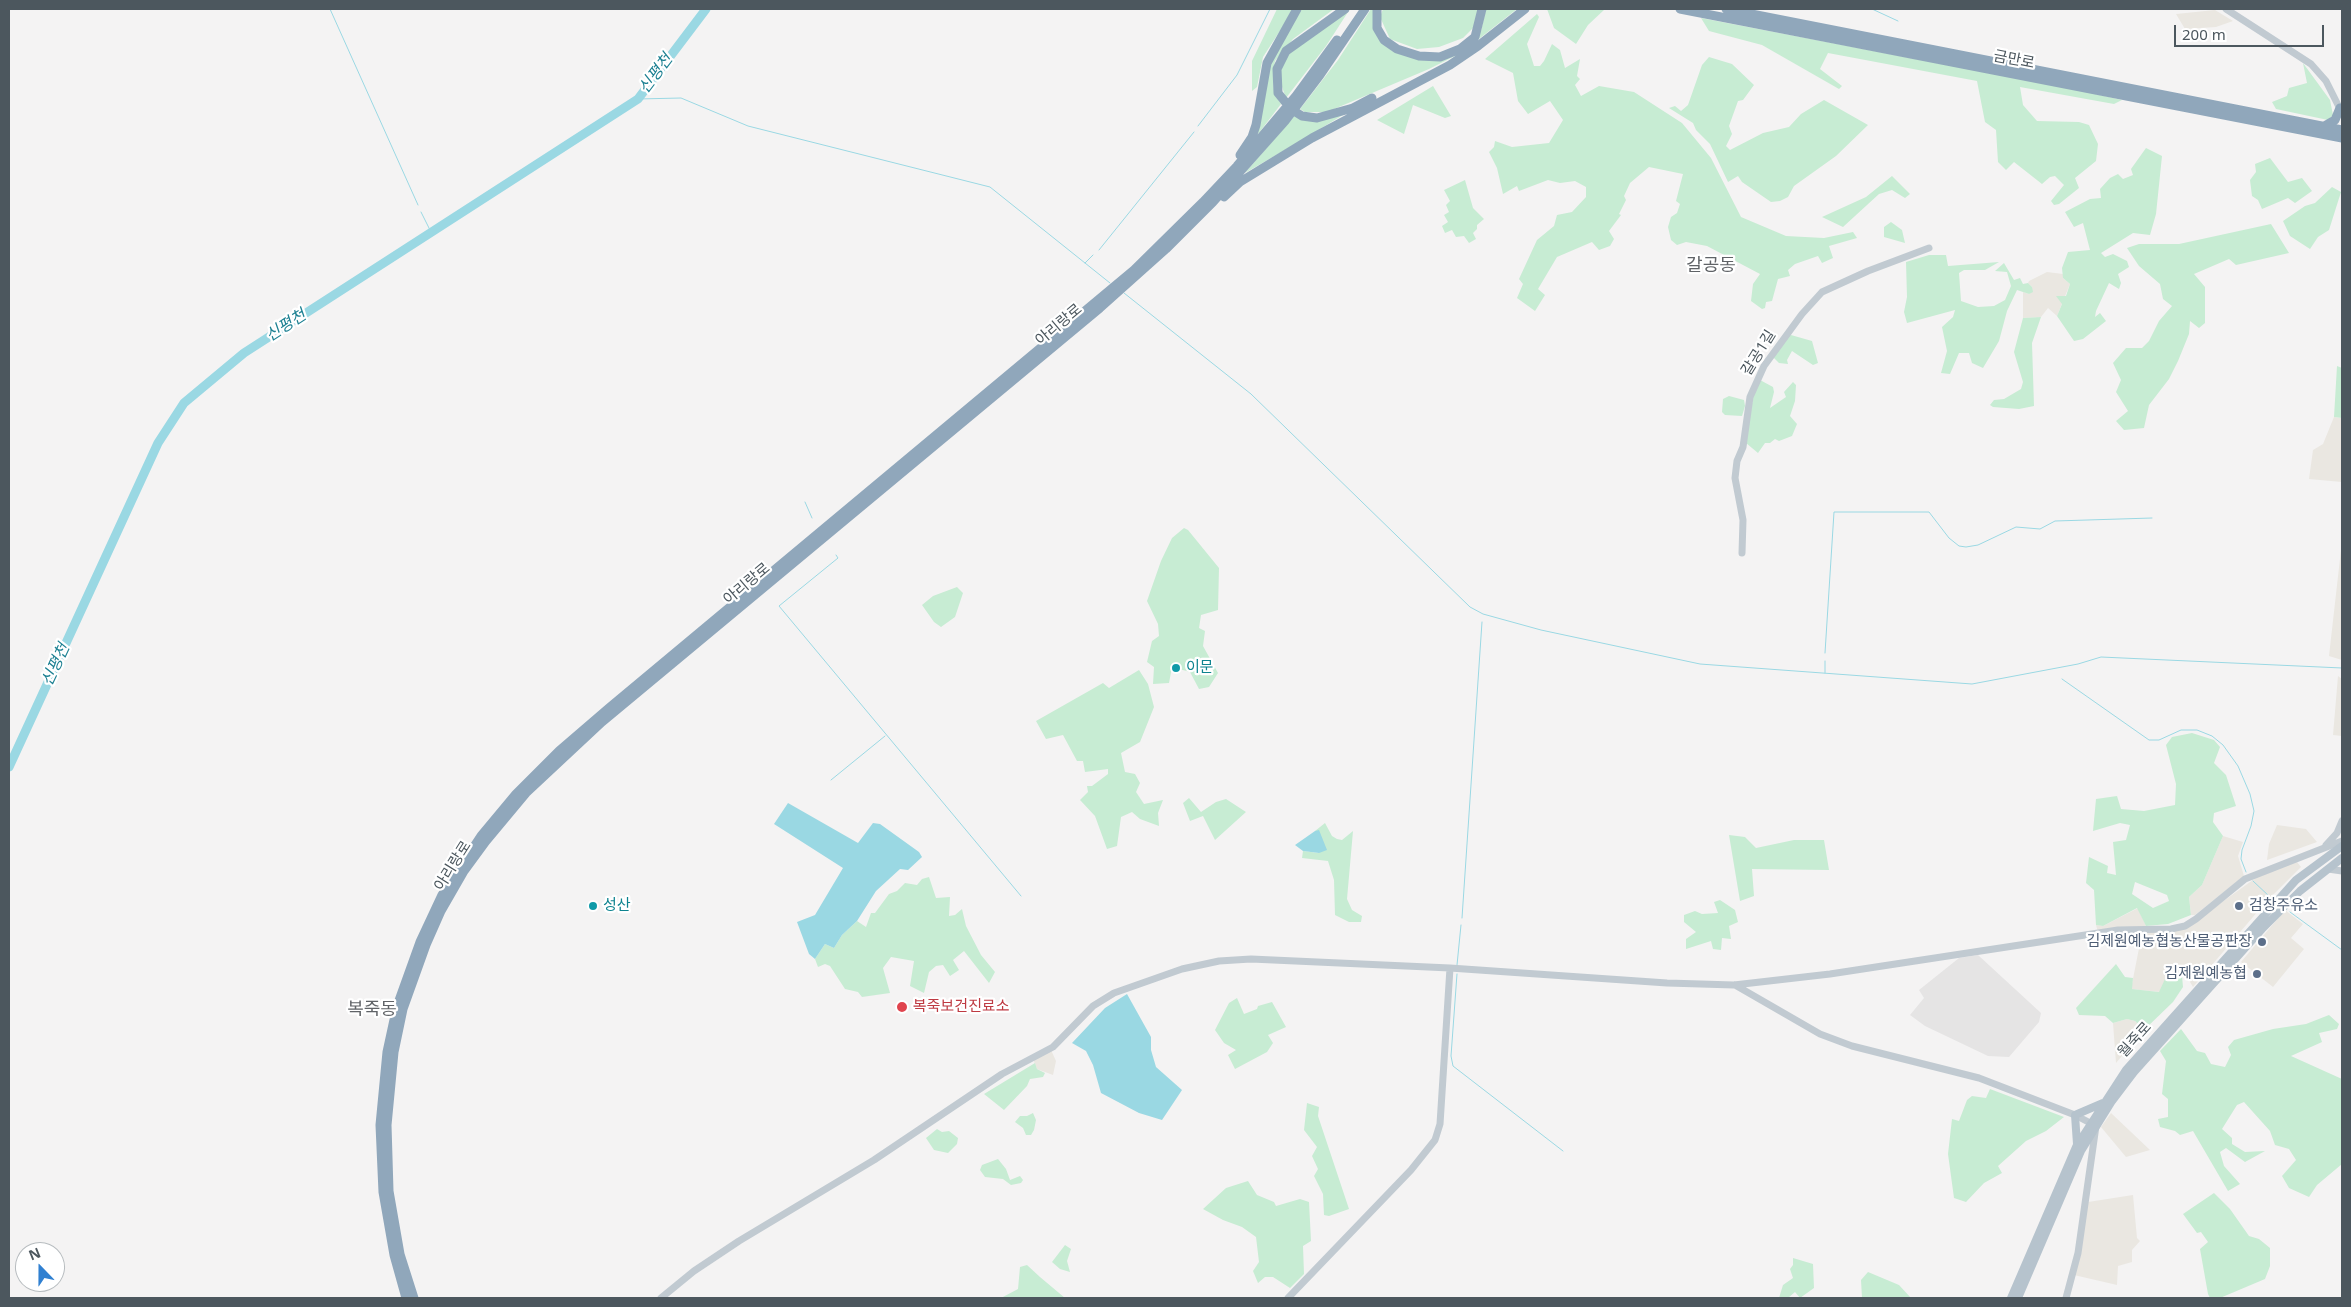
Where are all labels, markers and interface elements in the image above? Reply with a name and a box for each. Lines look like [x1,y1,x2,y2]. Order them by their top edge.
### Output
scale bar [2176,15,2326,47]
text: 200 m [2182,24,2226,44]
street label: 금만로 [1992,47,2036,73]
water label: 신평천 [635,51,677,97]
district label: 갈공동 [1686,255,1736,277]
street label: 아리랑로 [1032,300,1086,350]
water label: 신평천 [262,306,310,346]
street label: 갈공1길 [1738,327,1780,379]
street label: 아리랑로 [720,559,774,609]
water label: 신평천 [38,641,74,689]
place label: 이문 [1186,659,1214,677]
marker: 이문 [1170,662,1182,674]
street label: 아리랑로 [431,838,475,894]
place label: 성산 [603,897,631,915]
place label: 검창주유소 [2249,897,2318,915]
marker: 성산 [587,900,599,912]
marker: 검창주유소 [2233,900,2245,912]
place label: 김제원예농협농산물공판장 [2086,933,2252,951]
marker: 김제원예농협농산물공판장 [2256,936,2268,948]
place label: 김제원예농협 [2164,965,2247,983]
marker: 김제원예농협 [2251,968,2263,980]
place label: 복죽보건진료소 [913,998,1010,1016]
district label: 복죽동 [347,999,397,1021]
marker: 복죽보건진료소 [895,1000,909,1014]
street label: 월죽로 [2114,1019,2156,1061]
north arrow [15,1242,65,1292]
text: N [26,1243,43,1265]

